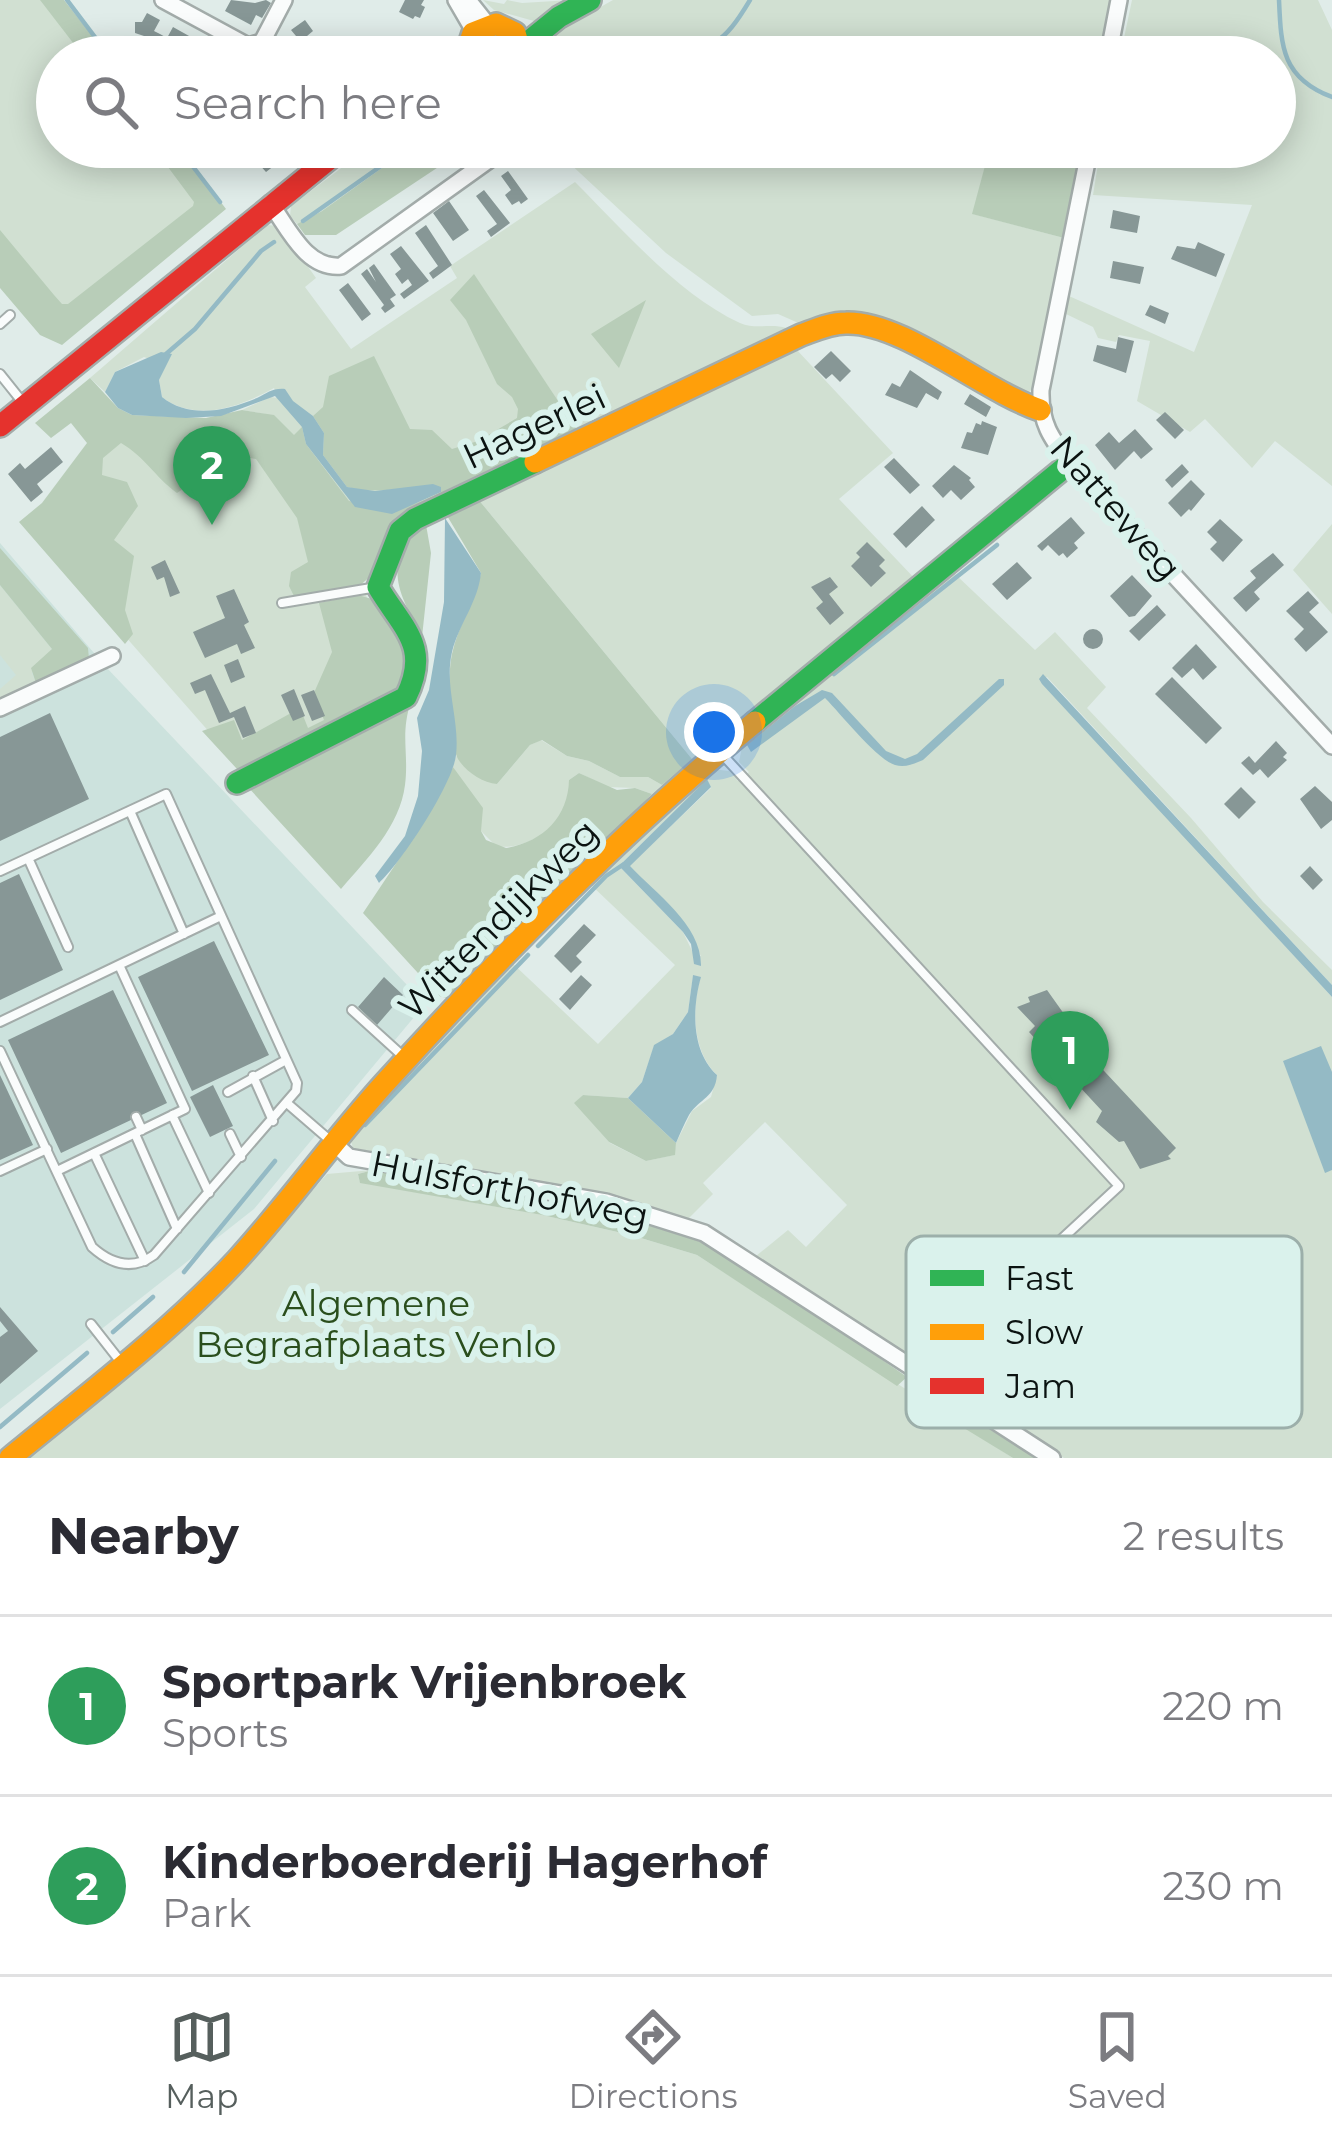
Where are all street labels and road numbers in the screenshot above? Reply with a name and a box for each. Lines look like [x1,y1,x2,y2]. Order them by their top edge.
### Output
street label: Hagerlei [456,374,612,478]
street label: Natteweg [1041,427,1191,589]
street label: Wittendijkweg [389,810,607,1028]
street label: Hulsforthofweg [368,1141,652,1237]

